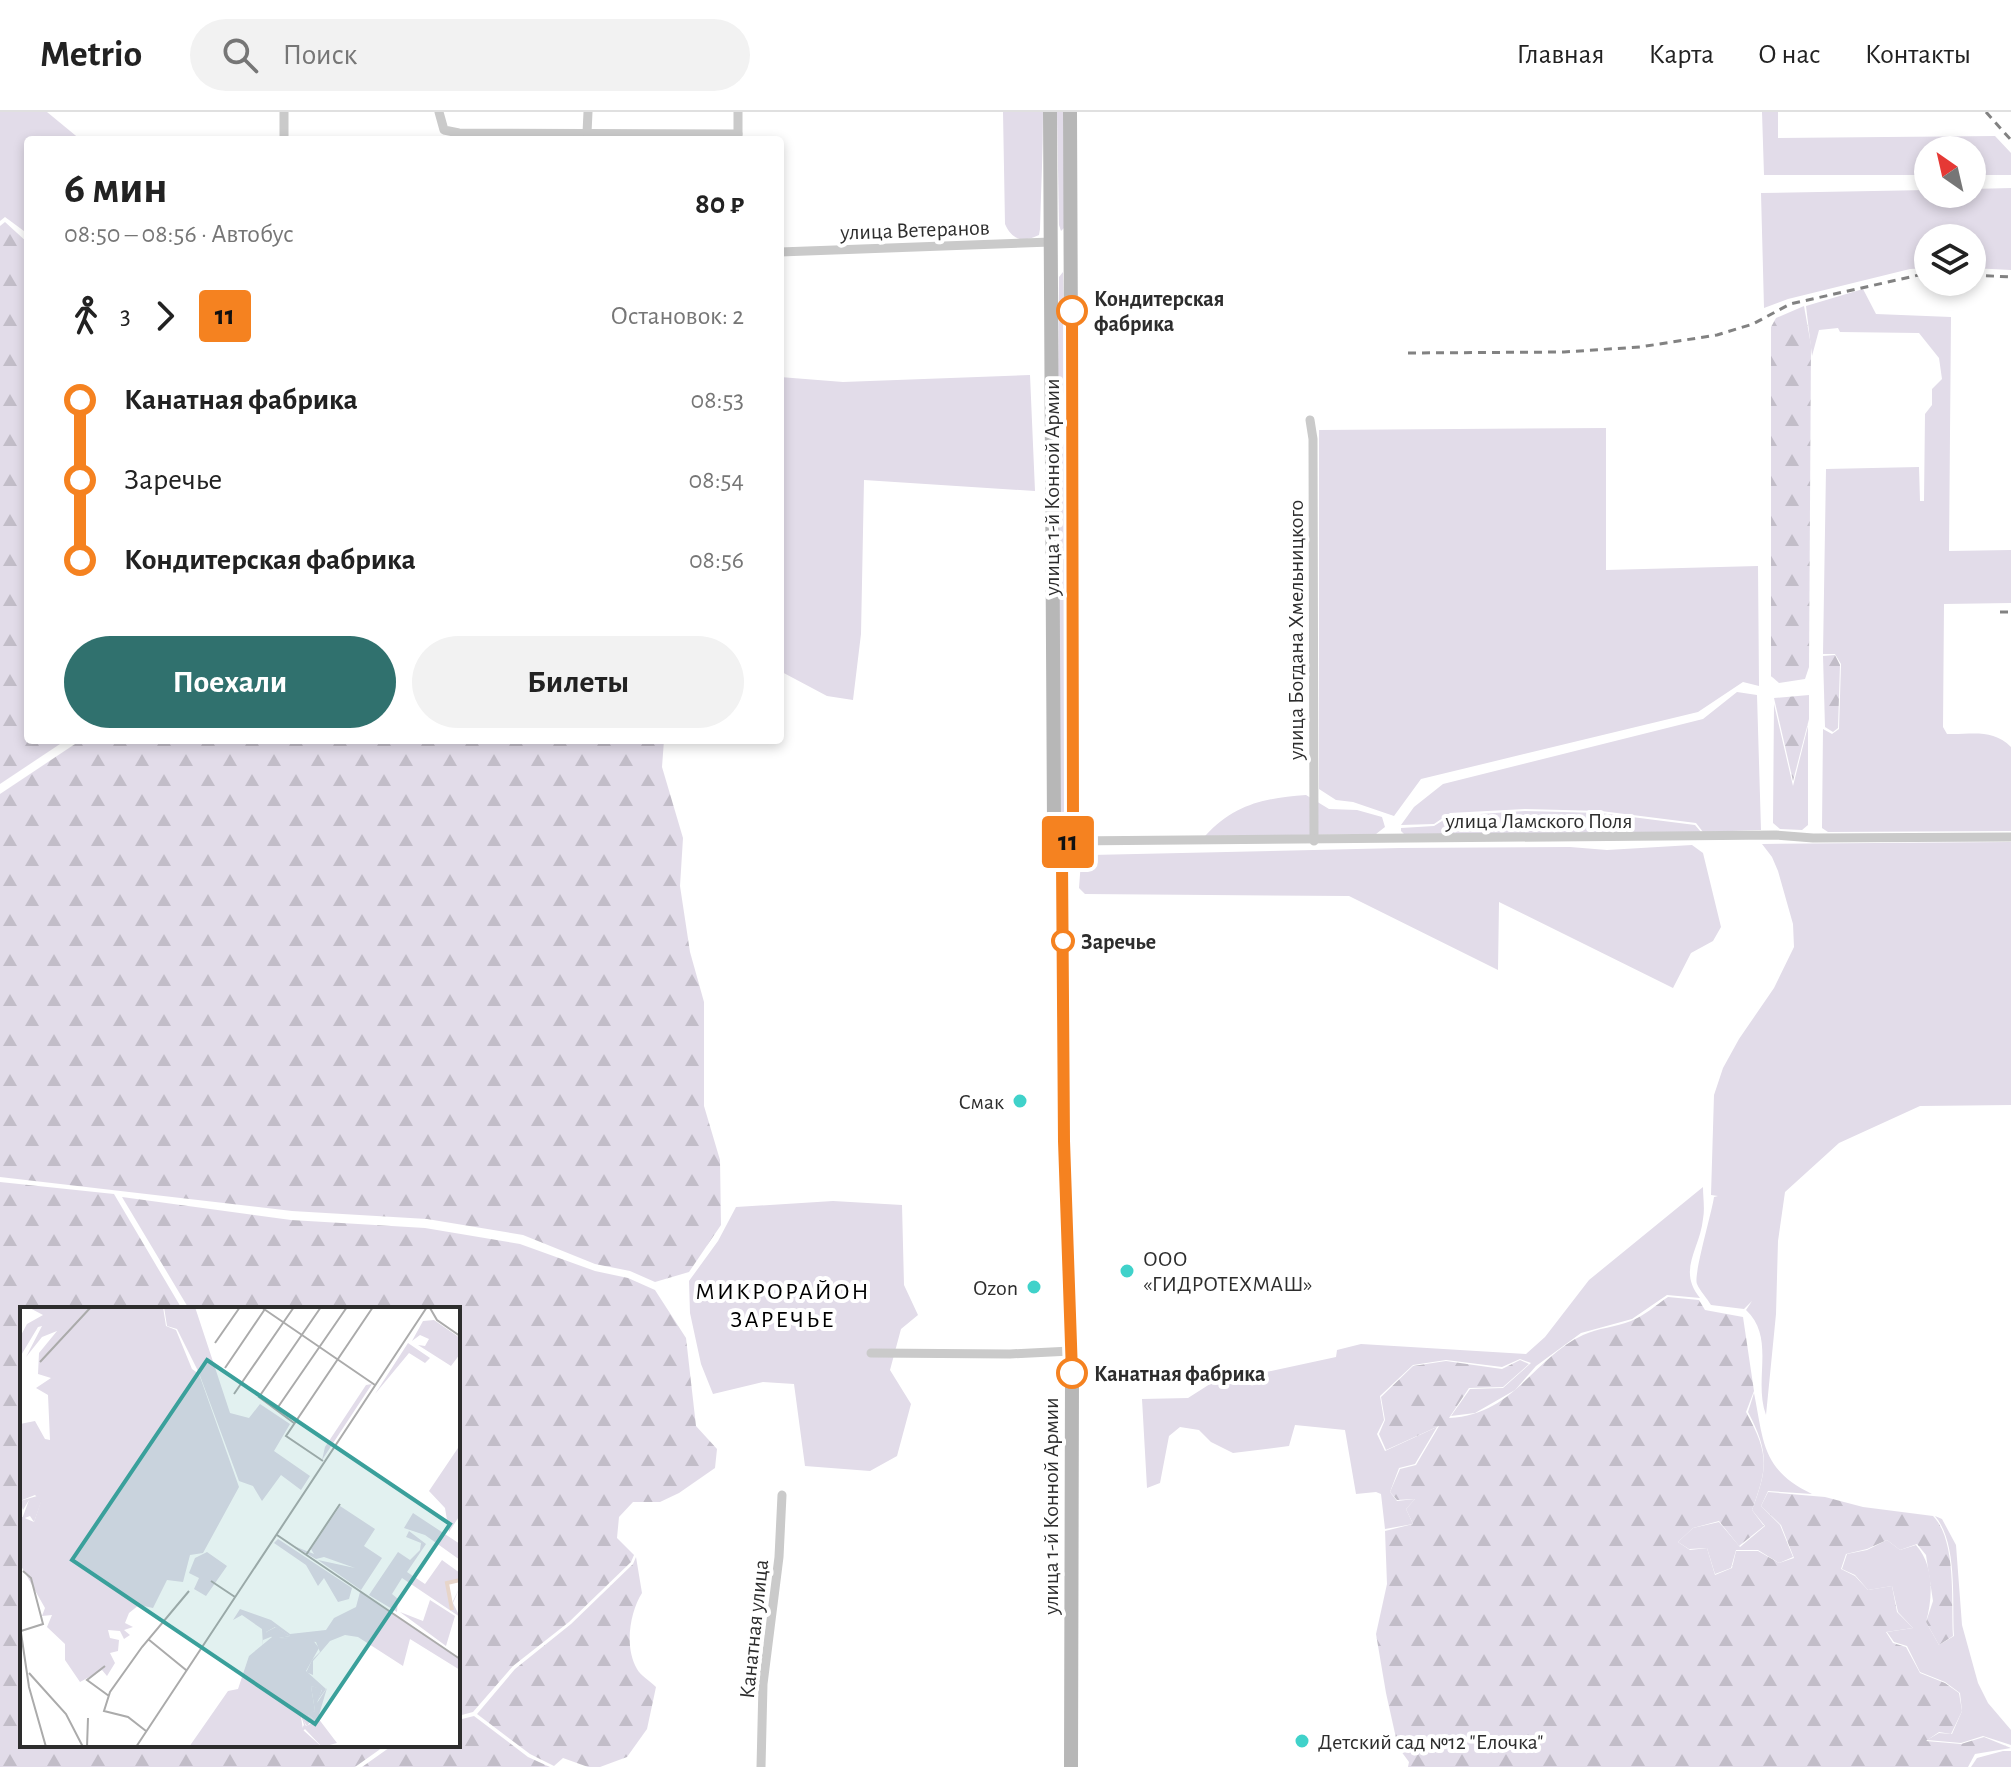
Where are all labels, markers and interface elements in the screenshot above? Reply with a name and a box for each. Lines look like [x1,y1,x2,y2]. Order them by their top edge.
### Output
search box [190,19,750,91]
icon: search [218,33,262,77]
text: Metrio [40,36,142,74]
text: Поиск [282,40,357,70]
text: Главная [1516,41,1604,69]
text: Карта [1648,41,1714,69]
text: О нас [1758,41,1821,69]
text: Контакты [1865,41,1971,69]
north arrow [1914,136,1986,208]
map controls [1914,136,1986,296]
text: 6 мин [64,167,168,211]
text: 80 ₽ [695,189,744,219]
street label: улица Ветеранов [839,216,990,244]
text: 08:50 – 08:56 · Автобус [64,221,294,247]
button: layers [1914,224,1986,296]
place label: Кондитерская фабрика [1094,288,1224,335]
icon: walk [64,294,108,338]
icon: forward [143,294,187,338]
marker: Кондитерская фабрика [1057,296,1087,326]
text: 11 [215,302,235,330]
text: 3 [120,303,131,329]
text: Остановок: 2 [610,303,744,329]
street label: улица 1-й Конной Армии [1041,378,1063,597]
text: Канатная фабрика [124,385,358,415]
text: 08:53 [690,387,744,413]
text: Заречье [124,465,222,495]
text: 08:54 [689,467,744,493]
street label: улица Богдана Хмельницкого [1285,500,1307,761]
text: Кондитерская фабрика [124,545,416,575]
text: 08:56 [689,547,744,573]
button: Поехали [64,636,396,728]
button: Билеты [412,636,744,728]
street label: улица Ламского Поля [1444,810,1633,832]
line badge: 11 [1032,816,1104,868]
text: 11 [1058,828,1078,856]
marker: Заречье [1052,930,1074,952]
place label: Заречье [1081,931,1156,953]
place label: Смак [959,1091,1004,1113]
marker: Смак [1011,1092,1029,1110]
place label: ООО «ГИДРОТЕХМАШ» [1143,1248,1312,1295]
marker: ООО «ГИДРОТЕХМАШ» [1118,1262,1136,1280]
place label: Ozon [973,1277,1018,1299]
marker: Ozon [1025,1278,1043,1296]
district label: МИКРОРАЙОН ЗАРЕЧЬЕ [695,1280,871,1332]
inset map [20,1307,460,1747]
marker: Канатная фабрика [1057,1358,1087,1388]
place label: Канатная фабрика [1094,1363,1265,1385]
street label: улица 1-й Конной Армии [1040,1397,1062,1616]
street label: Канатная улица [736,1558,772,1700]
place label: Детский сад №12 "Елочка" [1318,1731,1543,1753]
marker: Детский сад №12 "Елочка" [1293,1732,1311,1750]

